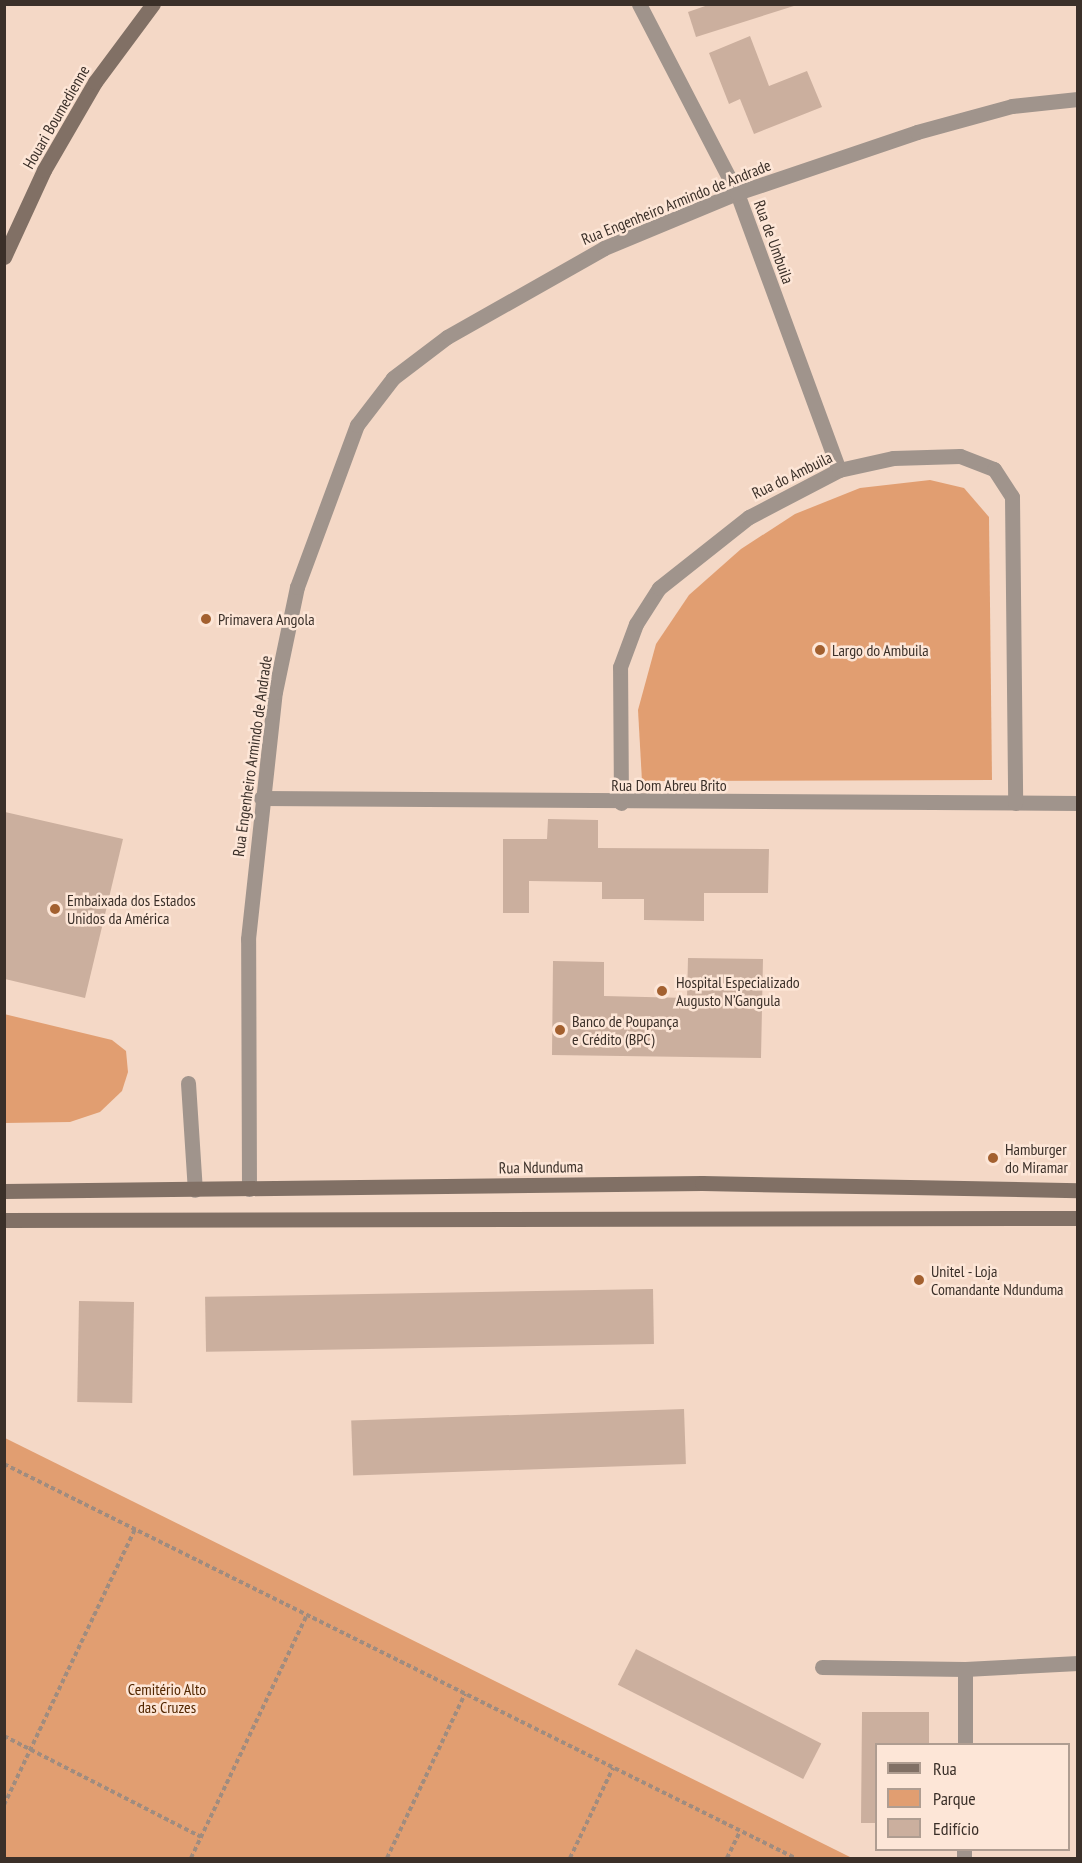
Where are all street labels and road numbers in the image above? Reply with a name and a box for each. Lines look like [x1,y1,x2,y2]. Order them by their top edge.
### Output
street label: Houari Boumedienne [19,62,93,172]
street label: Rua Engenheiro Armindo de Andrade [578,155,774,249]
street label: Rua de Umbuila [750,198,798,286]
street label: Rua do Ambuila [749,447,835,503]
street label: Rua Engenheiro Armindo de Andrade [228,654,276,858]
street label: Rua Dom Abreu Brito [611,775,727,795]
street label: Rua Ndunduma [499,1157,583,1177]

